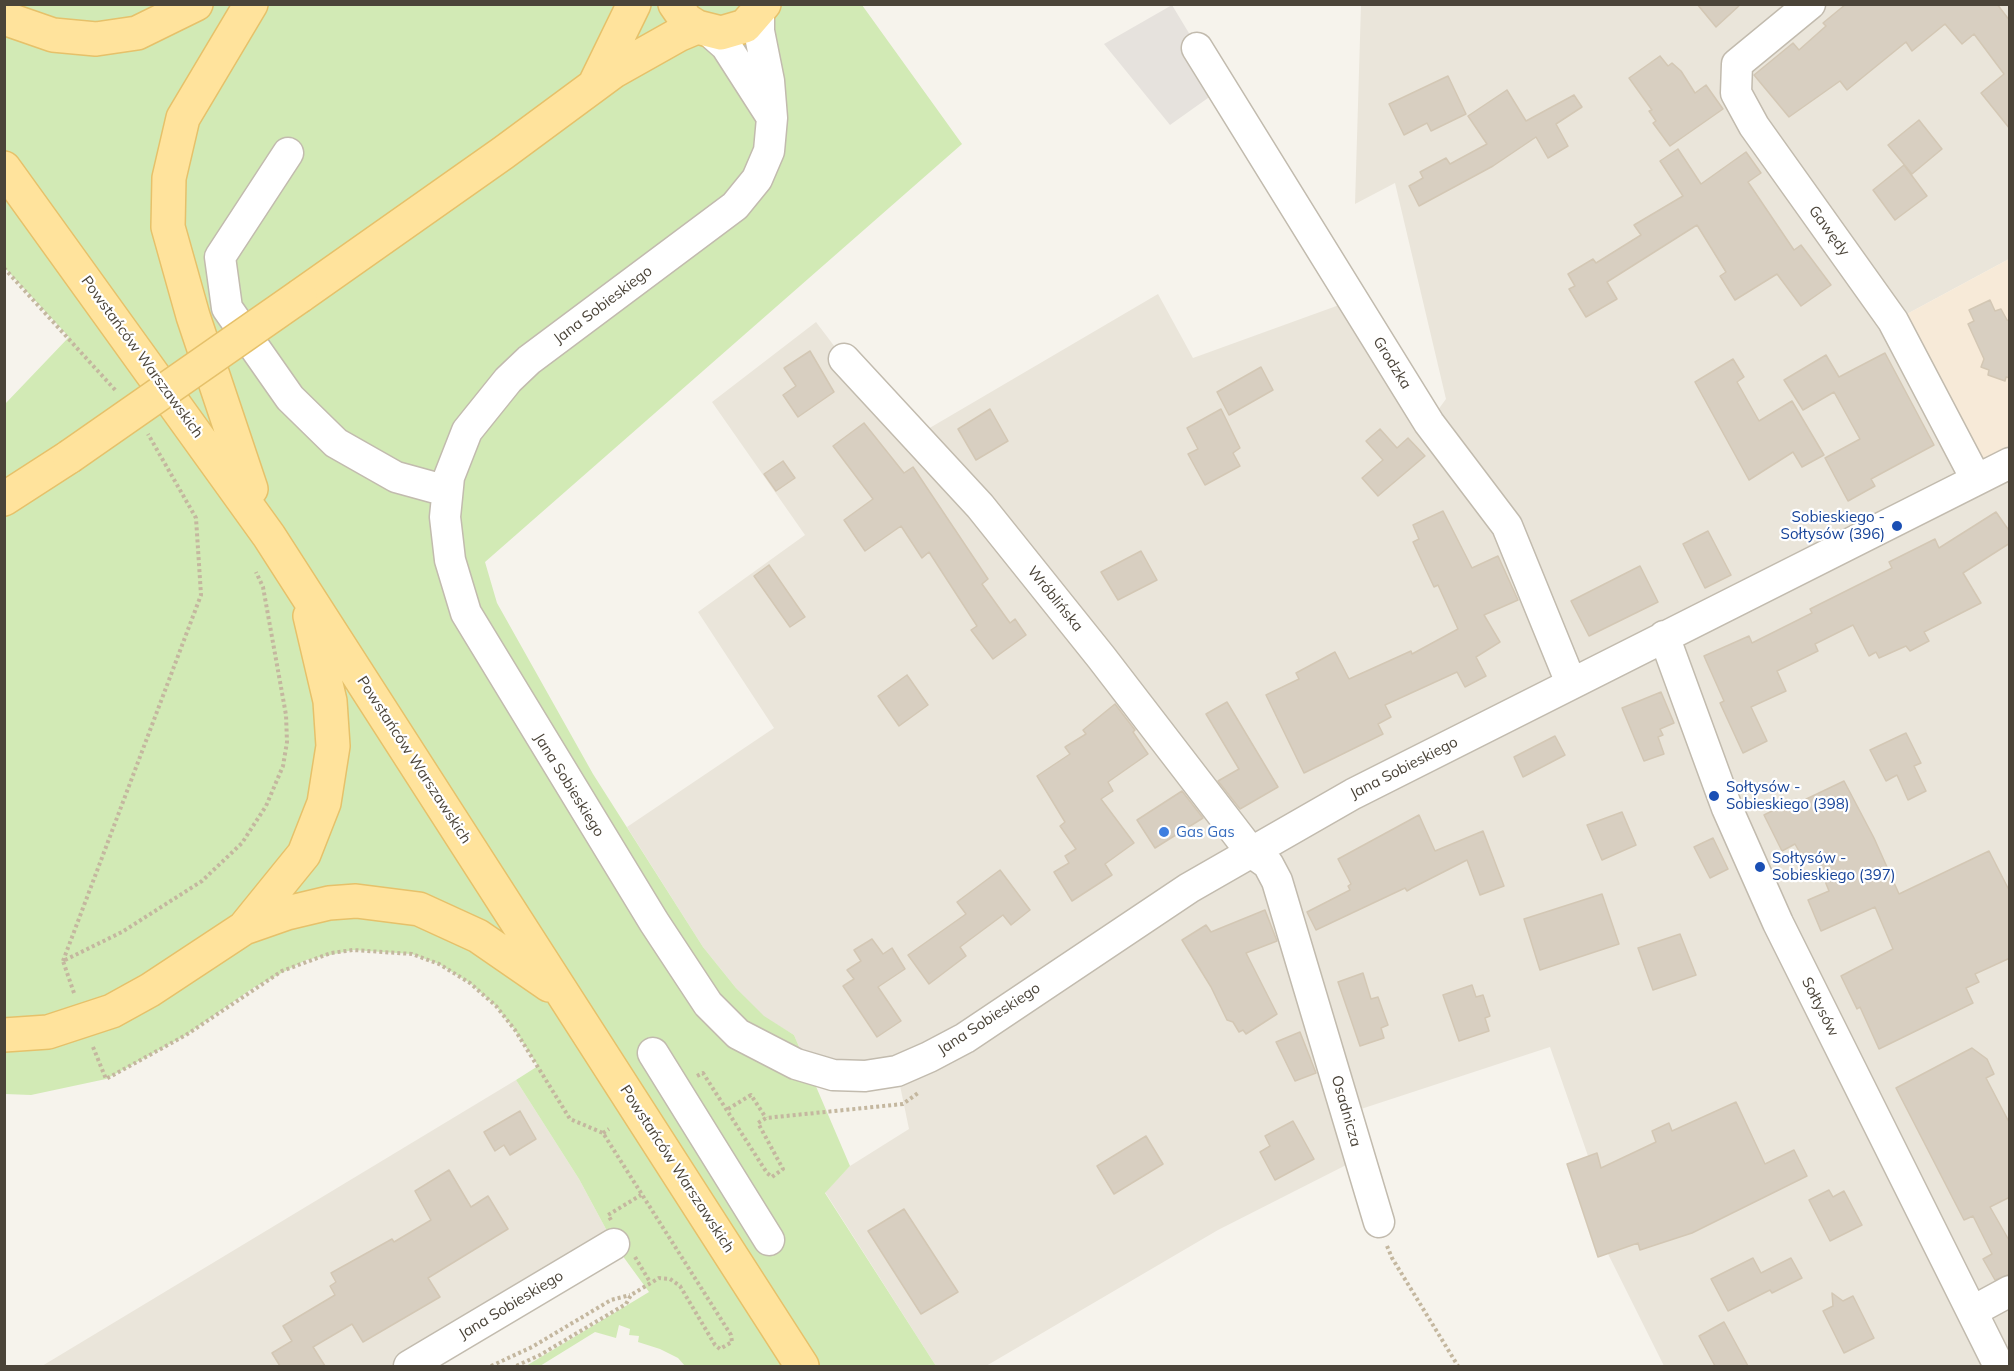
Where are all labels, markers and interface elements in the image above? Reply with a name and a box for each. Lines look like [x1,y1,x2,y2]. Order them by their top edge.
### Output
street label: Gawędy [1805,202,1853,260]
street label: Jana Sobieskiego [550,262,656,348]
street label: Powstańców Warszawskich [77,272,207,442]
street label: Grodzka [1369,334,1415,392]
place label: Sobieskiego - Sołtysów (396) [1781,508,1885,543]
marker: Sobieskiego - Sołtysów (396) [1890,519,1904,533]
street label: Wróblińska [1023,563,1087,635]
street label: Powstańców Warszawskich [353,673,475,847]
street label: Jana Sobieskiego [530,730,608,840]
street label: Jana Sobieskiego [1347,733,1461,803]
place label: Sołtysów - Sobieskiego (398) [1726,778,1850,813]
marker: Sołtysów - Sobieskiego (398) [1707,789,1721,803]
place label: Gas Gas [1176,823,1235,841]
marker: Gas Gas [1157,825,1171,839]
place label: Sołtysów - Sobieskiego (397) [1772,849,1896,884]
marker: Sołtysów - Sobieskiego (397) [1753,860,1767,874]
street label: Sołtysów [1797,974,1843,1040]
street label: Jana Sobieskiego [934,979,1044,1059]
street label: Osadnicza [1327,1073,1365,1149]
street label: Powstańców Warszawskich [616,1082,738,1256]
street label: Jana Sobieskiego [455,1267,567,1343]

